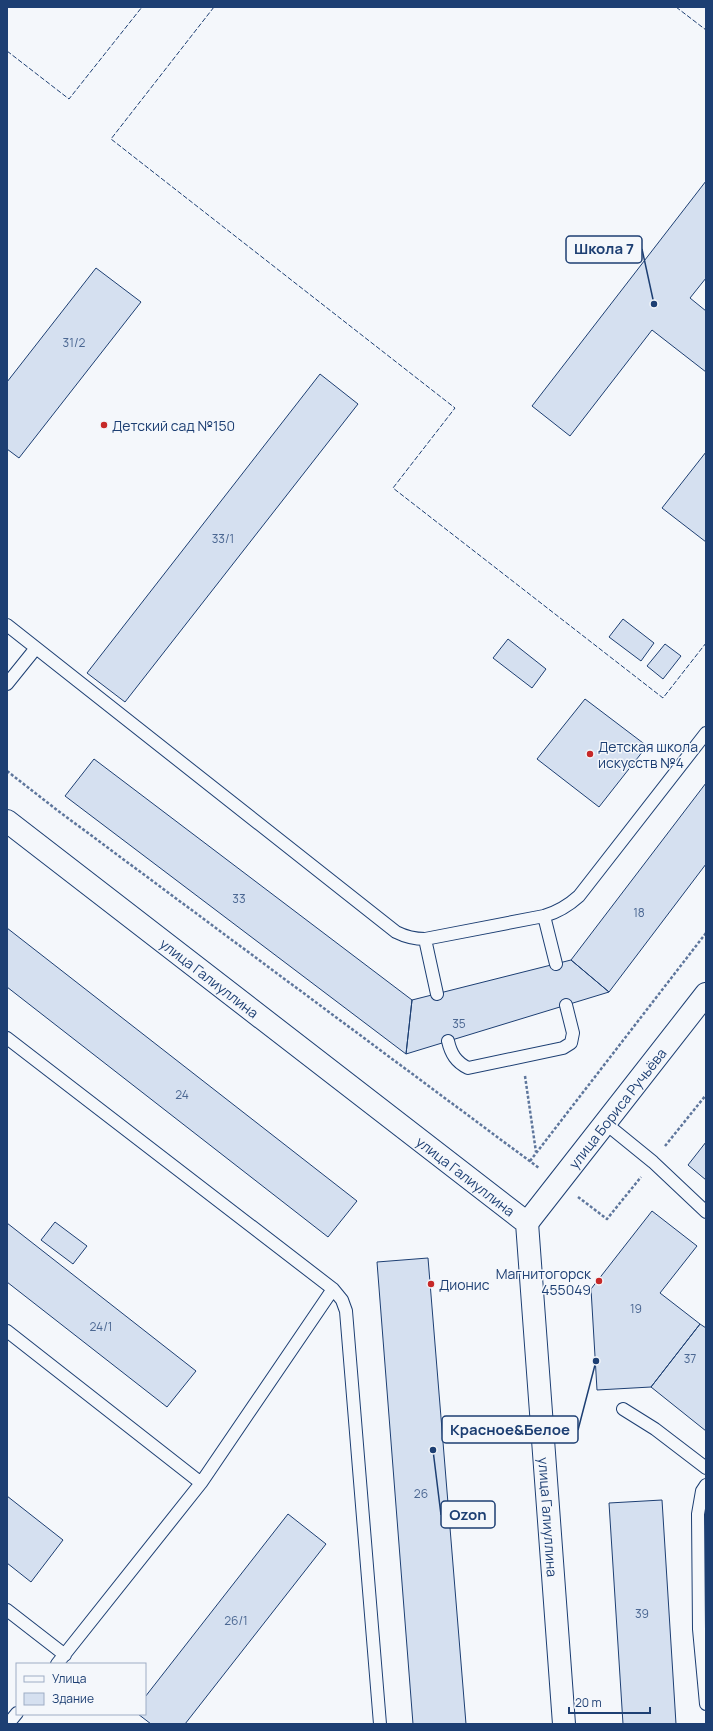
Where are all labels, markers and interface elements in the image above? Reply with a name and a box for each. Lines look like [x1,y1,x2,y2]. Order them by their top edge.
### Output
callout: Школа 7 [566,236,642,263]
text: Школа 7 [574,238,634,259]
house number: 31/2 [63,334,86,351]
place label: Детский сад №150 [112,416,235,435]
marker: Детский сад №150 [99,420,109,430]
house number: 33/1 [212,530,234,547]
place label: Детская школа искусств №4 [598,737,698,772]
marker: Детская школа искусств №4 [585,749,595,759]
house number: 33 [232,890,246,907]
house number: 18 [633,904,645,921]
street label: улица Галиуллина [156,933,263,1022]
house number: 35 [452,1015,466,1032]
street label: улица Бориса Ручьёва [564,1044,670,1172]
house number: 24 [175,1086,189,1103]
street label: улица Галиуллина [413,1132,519,1220]
place label: Магнитогорск 455049 [496,1264,592,1299]
place label: Дионис [439,1275,490,1294]
marker: Магнитогорск 455049 [594,1276,604,1286]
marker: Дионис [426,1279,436,1289]
house number: 19 [630,1300,642,1317]
house number: 24/1 [89,1318,113,1335]
house number: 37 [684,1350,696,1367]
callout: Красное&Белое [442,1416,578,1443]
text: Красное&Белое [450,1419,570,1440]
street label: улица Галиуллина [535,1456,563,1577]
house number: 26 [414,1485,428,1502]
callout: Ozon [441,1501,495,1528]
text: Ozon [449,1504,487,1525]
house number: 39 [635,1605,649,1622]
house number: 26/1 [224,1612,248,1629]
legend [16,1663,146,1715]
text: Улица [52,1670,86,1687]
scale bar [569,1689,650,1715]
text: Здание [52,1690,94,1707]
text: 20 m [575,1694,602,1711]

